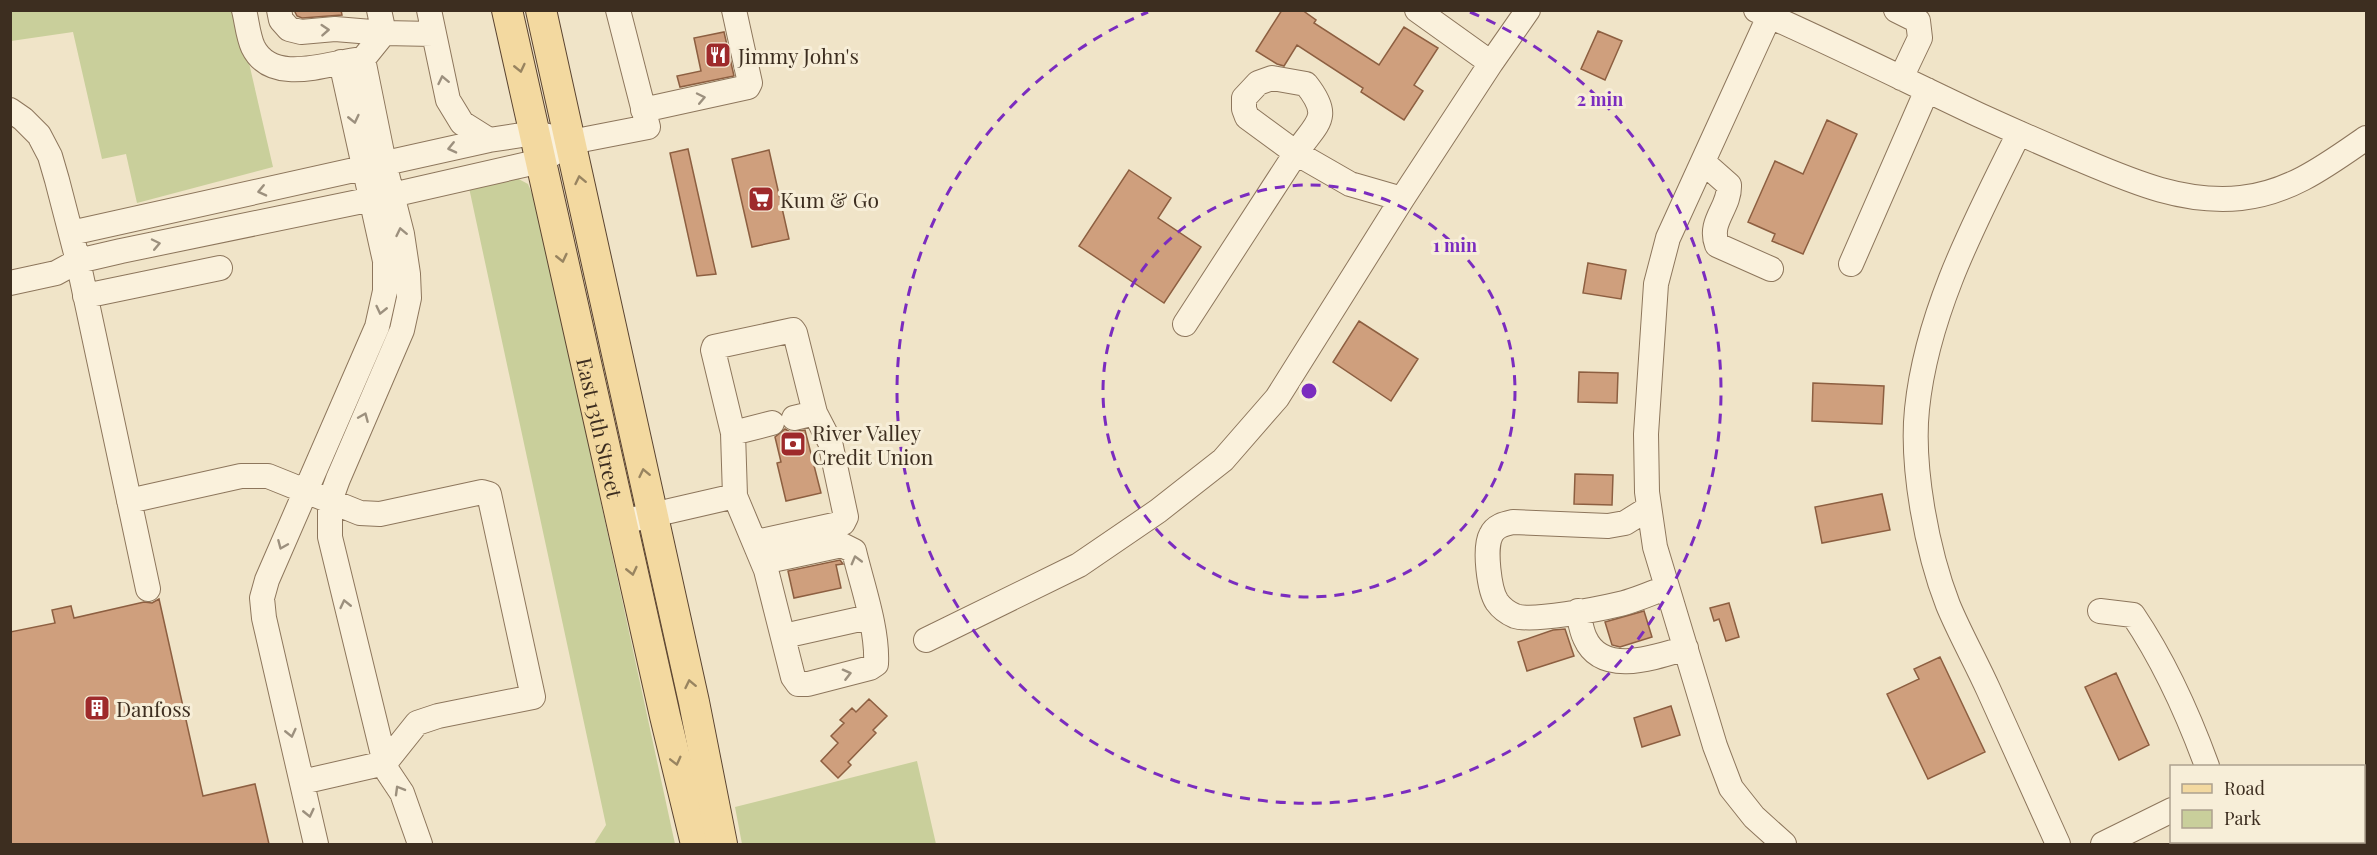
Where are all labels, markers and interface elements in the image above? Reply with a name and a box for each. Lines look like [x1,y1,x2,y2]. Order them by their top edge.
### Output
one-way arrow [321,23,330,36]
restaurant icon: Jimmy John's [703,40,733,70]
place label: Jimmy John's [737,41,859,69]
one-way arrow [513,62,526,72]
one-way arrow [438,75,451,85]
text: 2 min [1577,87,1623,111]
one-way arrow [695,92,705,105]
one-way arrow [347,114,360,124]
one-way arrow [448,141,458,154]
one-way arrow [574,175,587,185]
one-way arrow [257,184,267,197]
supermarket icon: Kum & Go [746,184,776,214]
place label: Kum & Go [780,185,879,213]
one-way arrow [395,227,408,237]
text: 1 min [1433,233,1477,257]
one-way arrow [151,238,161,251]
one-way arrow [555,253,568,263]
one-way arrow [375,305,388,315]
street label: East 13th Street [571,355,630,501]
centre of rings [1299,381,1319,401]
one-way arrow [357,413,369,424]
place label: River Valley Credit Union [812,418,934,470]
bank icon: River Valley Credit Union [778,429,808,459]
one-way arrow [638,468,651,478]
one-way arrow [277,538,289,549]
one-way arrow [850,555,863,565]
one-way arrow [625,566,638,576]
one-way arrow [339,599,352,609]
one-way arrow [842,669,852,682]
one-way arrow [684,679,697,689]
building icon: Danfoss [82,693,112,723]
place label: Danfoss [116,694,191,722]
one-way arrow [283,728,296,738]
one-way arrow [668,756,681,766]
legend [2170,765,2365,843]
text: Road [2224,776,2265,800]
one-way arrow [395,786,406,796]
text: Park [2224,806,2261,830]
one-way arrow [302,808,315,818]

